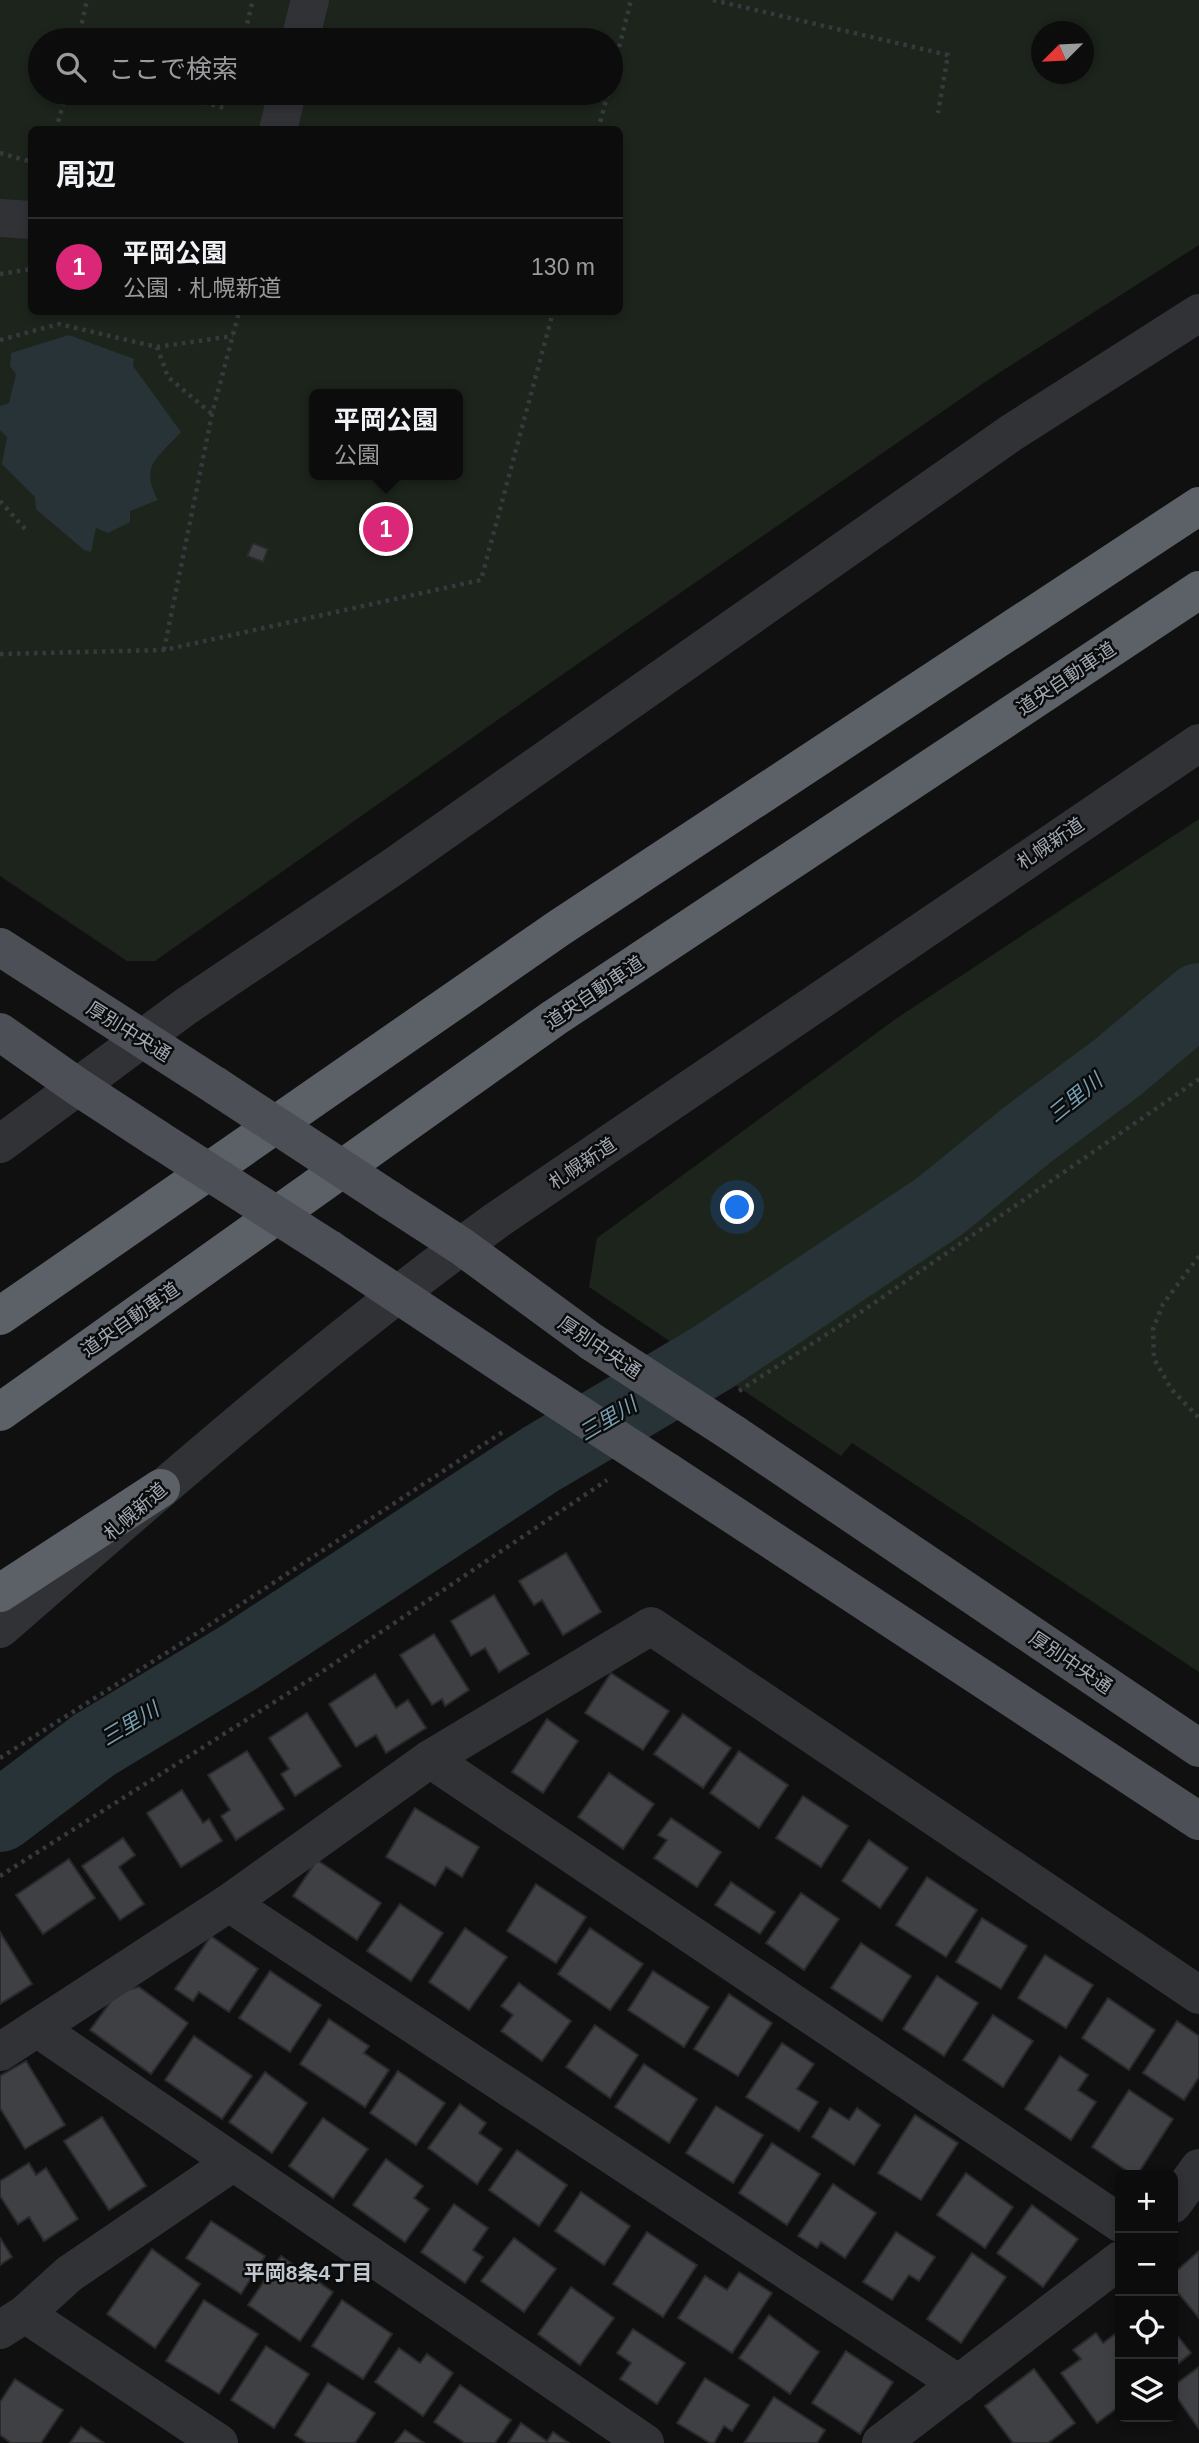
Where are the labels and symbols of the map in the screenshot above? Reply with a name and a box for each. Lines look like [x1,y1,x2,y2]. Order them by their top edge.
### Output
north arrow [1031,21,1094,84]
pin: 1 [363,503,409,555]
street label: 道央自動車道 [1013,638,1119,719]
street label: 札幌新道 [1013,813,1088,873]
street label: 道央自動車道 [541,952,647,1033]
street label: 厚別中央通 [83,997,175,1066]
water label: 三里川 [1043,1068,1108,1126]
street label: 札幌新道 [545,1133,620,1193]
your location [720,1190,754,1224]
street label: 道央自動車道 [78,1278,183,1361]
street label: 厚別中央通 [554,1312,645,1383]
water label: 三里川 [575,1391,642,1445]
street label: 札幌新道 [100,1479,171,1544]
street label: 厚別中央通 [1025,1627,1116,1698]
water label: 三里川 [97,1696,164,1750]
district label: 平岡8条4丁目 [244,2261,372,2284]

